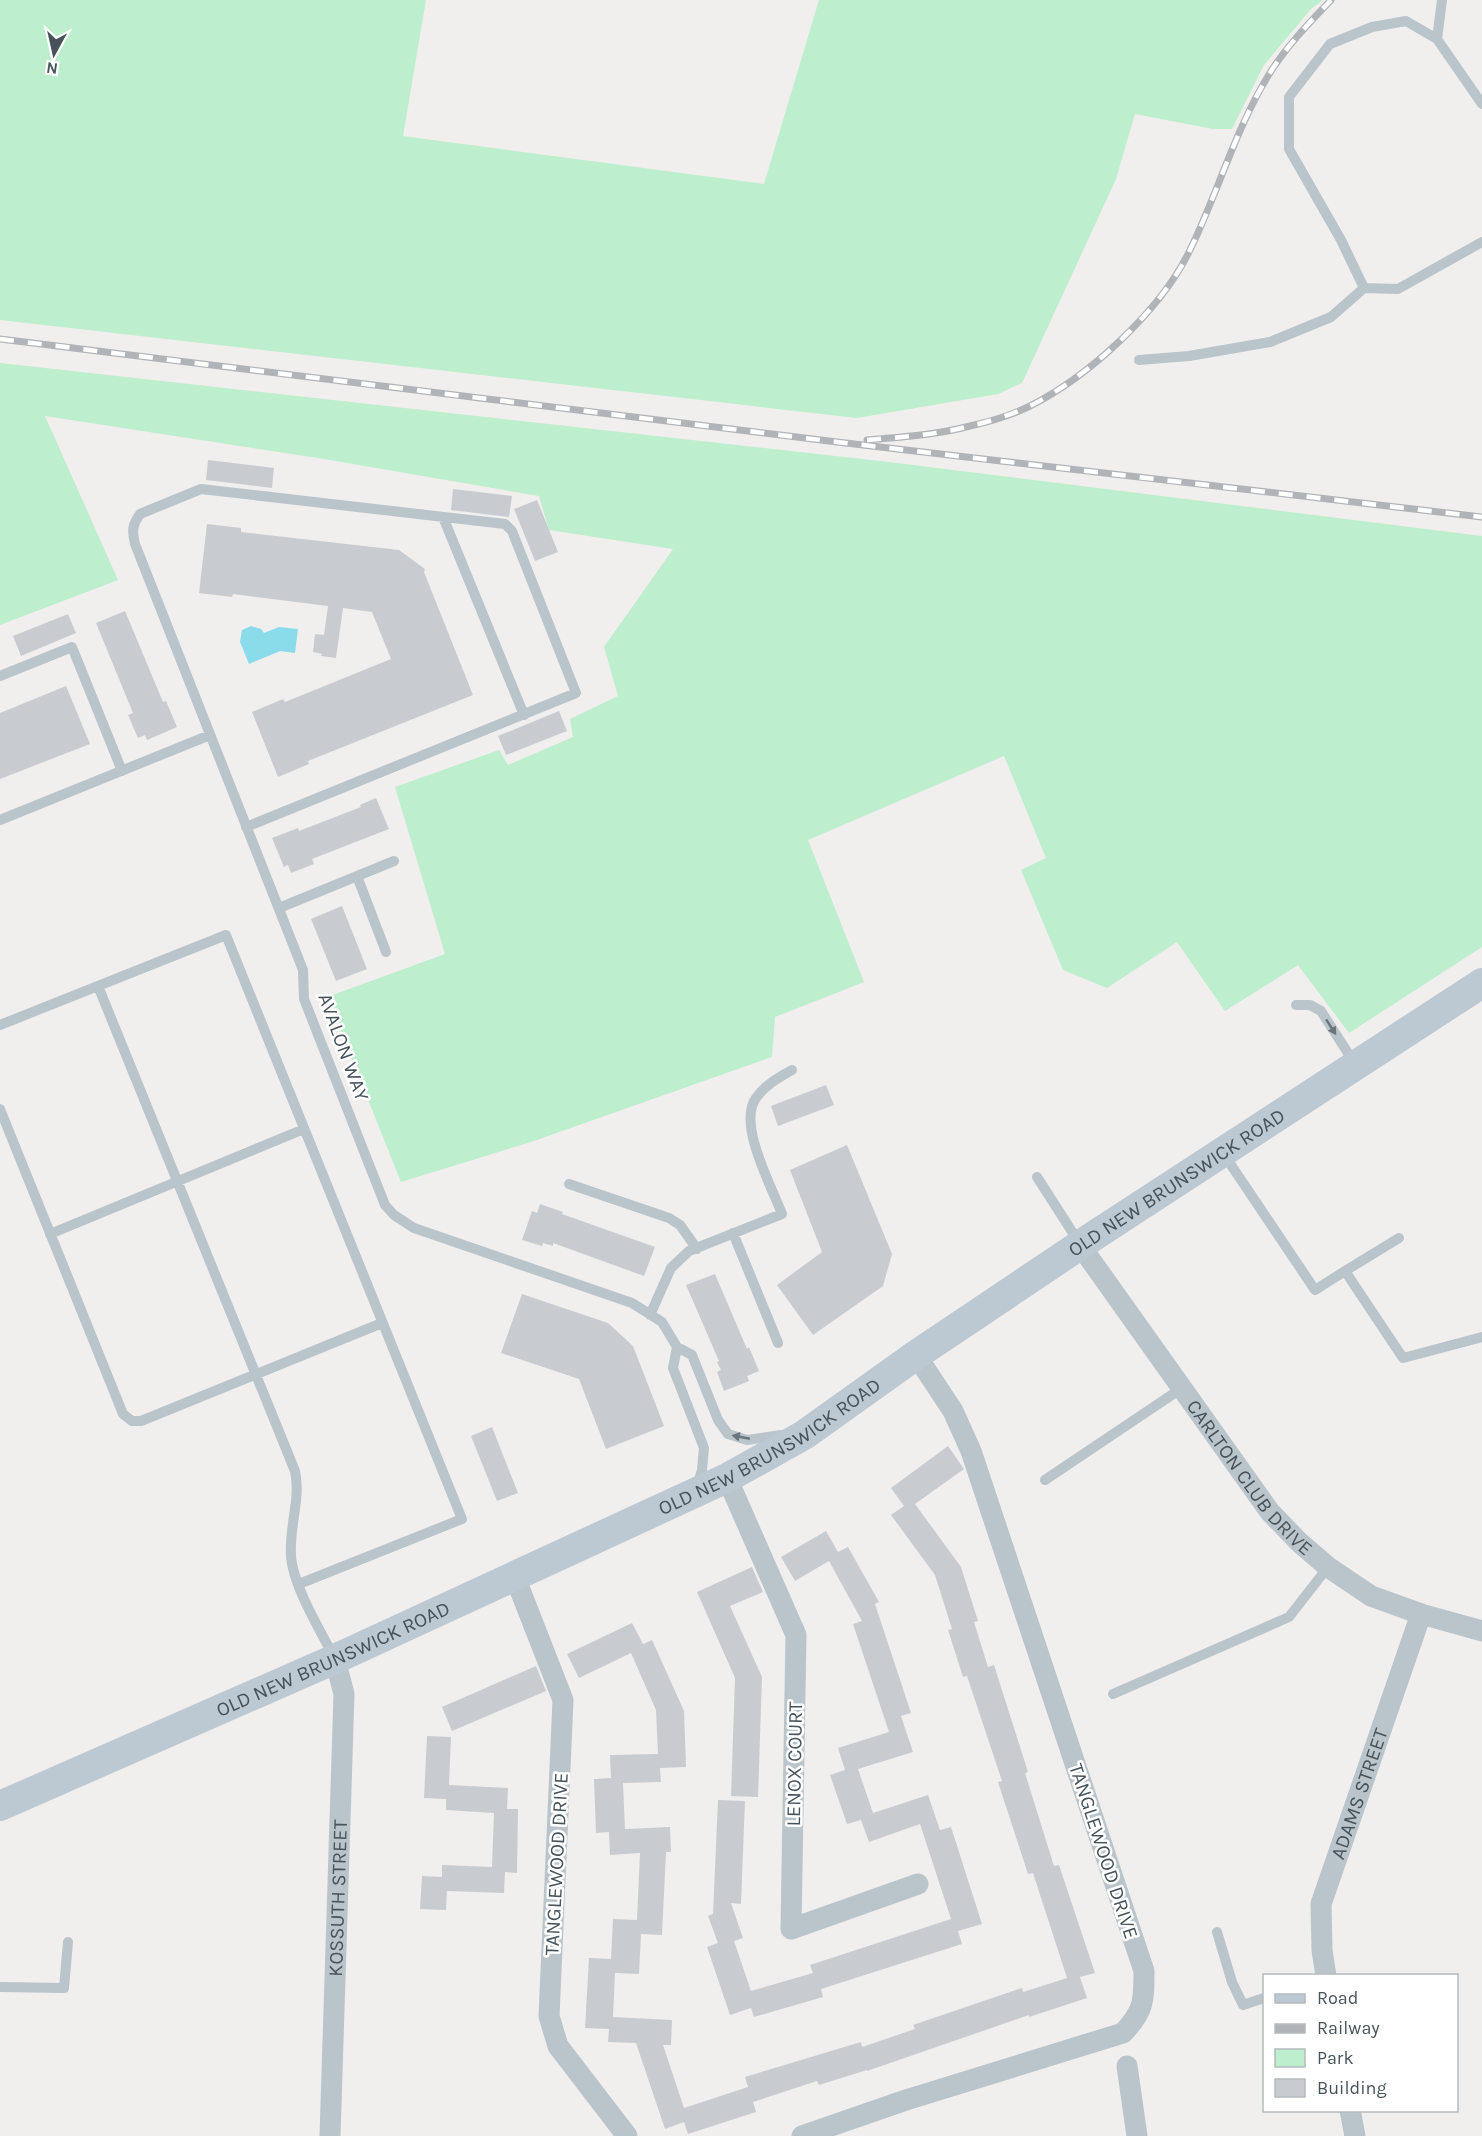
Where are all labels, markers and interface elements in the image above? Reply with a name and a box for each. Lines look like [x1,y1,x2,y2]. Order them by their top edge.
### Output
north arrow [24,24,84,84]
text: N [45,58,59,79]
street label: AVALON WAY [313,990,374,1104]
one-way arrow [1326,1019,1337,1035]
street label: OLD NEW BRUNSWICK ROAD [1064,1104,1289,1262]
street label: OLD NEW BRUNSWICK ROAD [655,1373,885,1520]
street label: CARLTON CLUB DRIVE [1182,1395,1317,1560]
one-way arrow [732,1432,751,1441]
street label: OLD NEW BRUNSWICK ROAD [213,1597,454,1722]
street label: LENOX COURT [782,1701,807,1827]
street label: ADAMS STREET [1326,1725,1393,1862]
street label: TANGLEWOOD DRIVE [1064,1761,1143,1942]
street label: TANGLEWOOD DRIVE [540,1772,573,1956]
street label: KOSSUTH STREET [324,1819,352,1977]
legend [1263,1974,1458,2112]
text: Road [1317,1987,1358,2009]
text: Railway [1317,2017,1380,2039]
text: Park [1317,2047,1354,2069]
text: Building [1317,2077,1387,2099]

